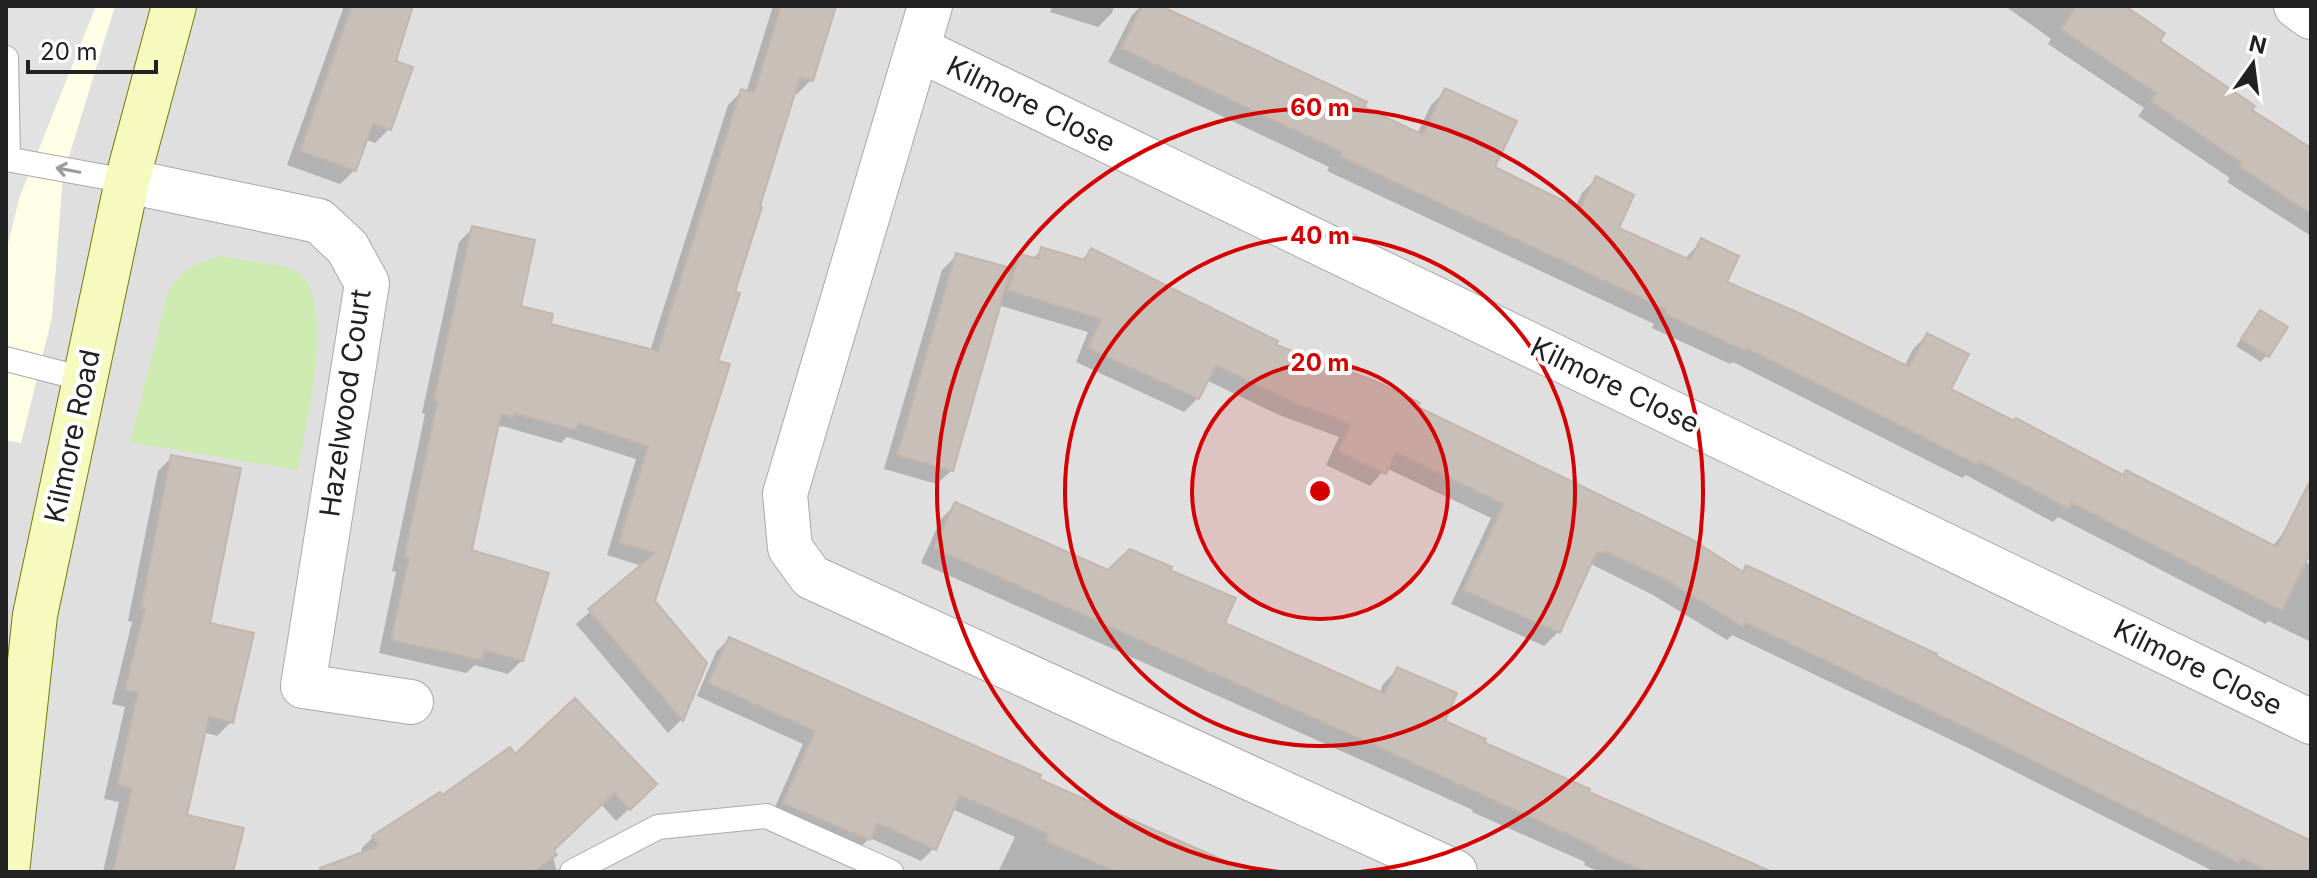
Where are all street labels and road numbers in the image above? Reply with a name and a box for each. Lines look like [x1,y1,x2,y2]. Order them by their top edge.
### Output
street label: Kilmore Close [941,48,1121,160]
street label: Hazelwood Court [312,287,378,519]
street label: Kilmore Close [1525,329,1705,441]
street label: Kilmore Road [37,346,107,526]
street label: Kilmore Close [2108,611,2288,723]

